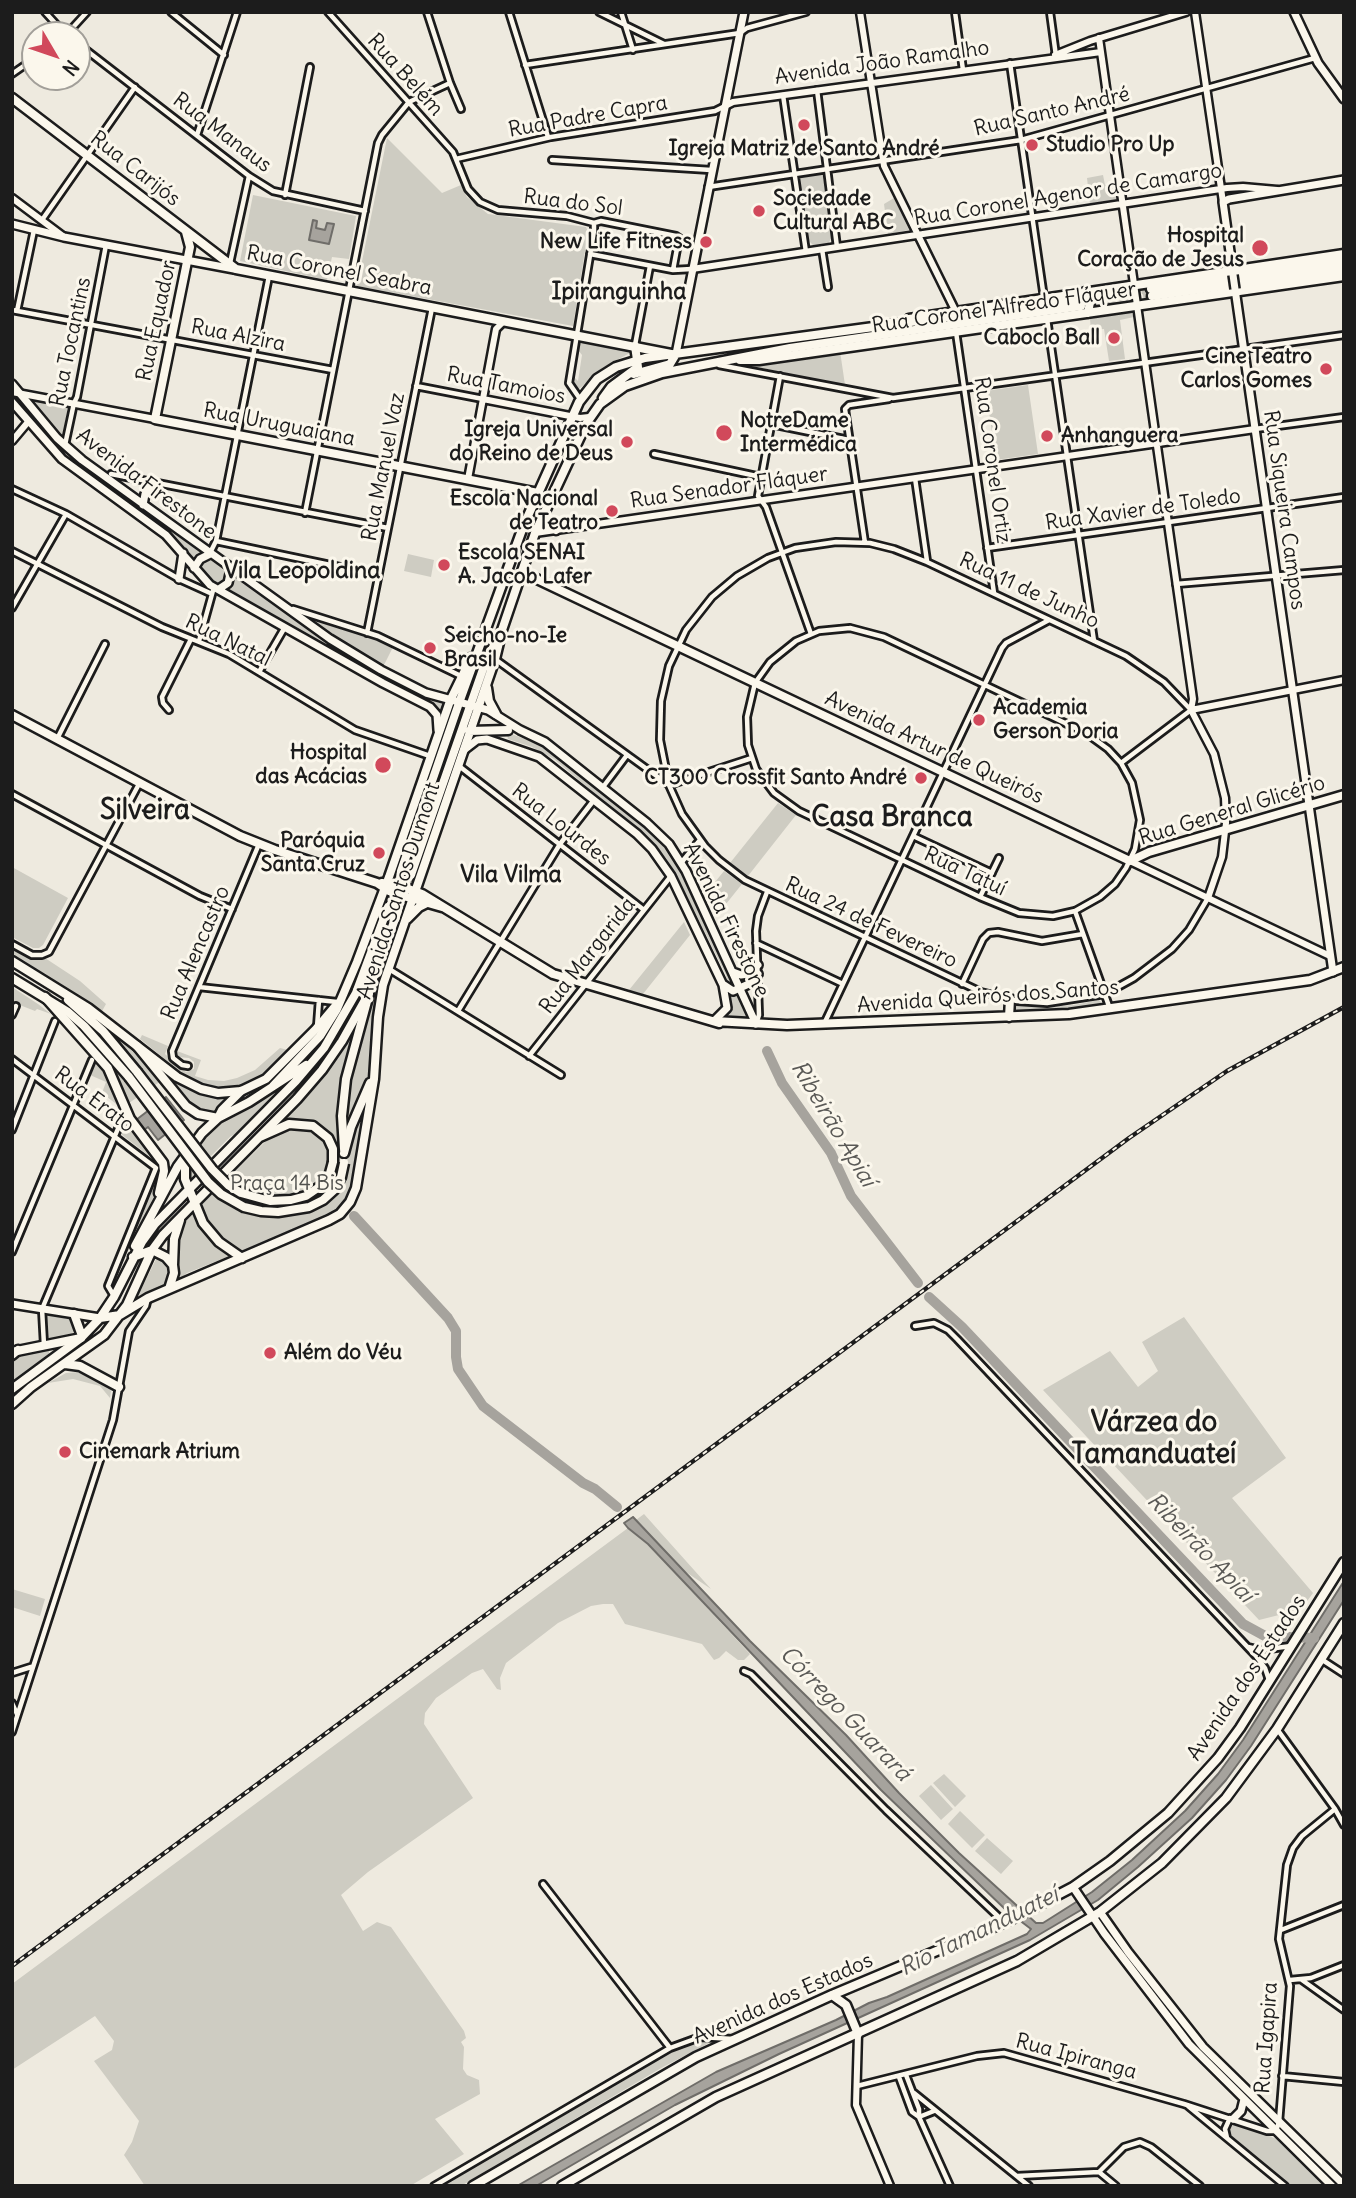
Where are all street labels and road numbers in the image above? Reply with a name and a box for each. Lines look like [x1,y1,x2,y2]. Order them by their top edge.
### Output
street label: Rua Belém [362,29,448,121]
street label: Avenida João Ramalho [773,35,991,91]
street label: Rua Santo André [972,82,1132,142]
street label: Rua Manaus [168,88,276,178]
street label: Rua Padre Capra [507,91,669,143]
street label: Rua Carijós [85,126,185,212]
street label: Rua Coronel Agenor de Camargo [912,158,1224,232]
street label: Rua do Sol [522,184,624,222]
street label: Rua Coronel Seabra [244,241,434,301]
street label: Rua Equador [132,258,182,384]
street label: Rua Tocantins [45,275,97,409]
street label: Rua Coronel Alfredo Fláquer [870,277,1138,339]
street label: Rua Alzira [189,315,287,357]
street label: Rua Tamoios [445,362,567,410]
street label: Rua Coronel Ortiz [968,375,1016,545]
street label: Rua Manuel Vaz [357,391,411,543]
street label: Rua Uruguaiana [201,398,357,452]
street label: Rua Siqueira Campos [1258,409,1310,611]
street label: Avenida Firestone [71,423,221,545]
street label: Rua Senador Fláquer [629,462,829,514]
street label: Rua Xavier de Toledo [1044,484,1242,536]
street label: Rua 11 de Junho [955,548,1103,634]
street label: Rua Natal [181,609,275,673]
street label: Avenida Artur de Queirós [821,686,1047,810]
street label: Rua General Glicério [1136,771,1328,851]
street label: Rua Lourdes [506,778,616,872]
street label: Avenida Santos Dumont [352,779,446,1003]
street label: Avenida Firestone [678,839,774,1001]
street label: Rua Tatuí [920,842,1010,902]
street label: Rua 24 de Fevereiro [781,872,961,974]
street label: Rua Alencastro [156,882,236,1024]
street label: Rua Margarida [535,893,641,1019]
street label: Avenida Queirós dos Santos [856,975,1120,1019]
street label: Rua Erato [49,1062,139,1138]
street label: Avenida dos Estados [1182,1590,1312,1766]
street label: Avenida dos Estados [689,1948,877,2050]
street label: Rua Igapira [1251,1981,1283,2095]
street label: Rua Ipiranga [1013,2029,1139,2085]

